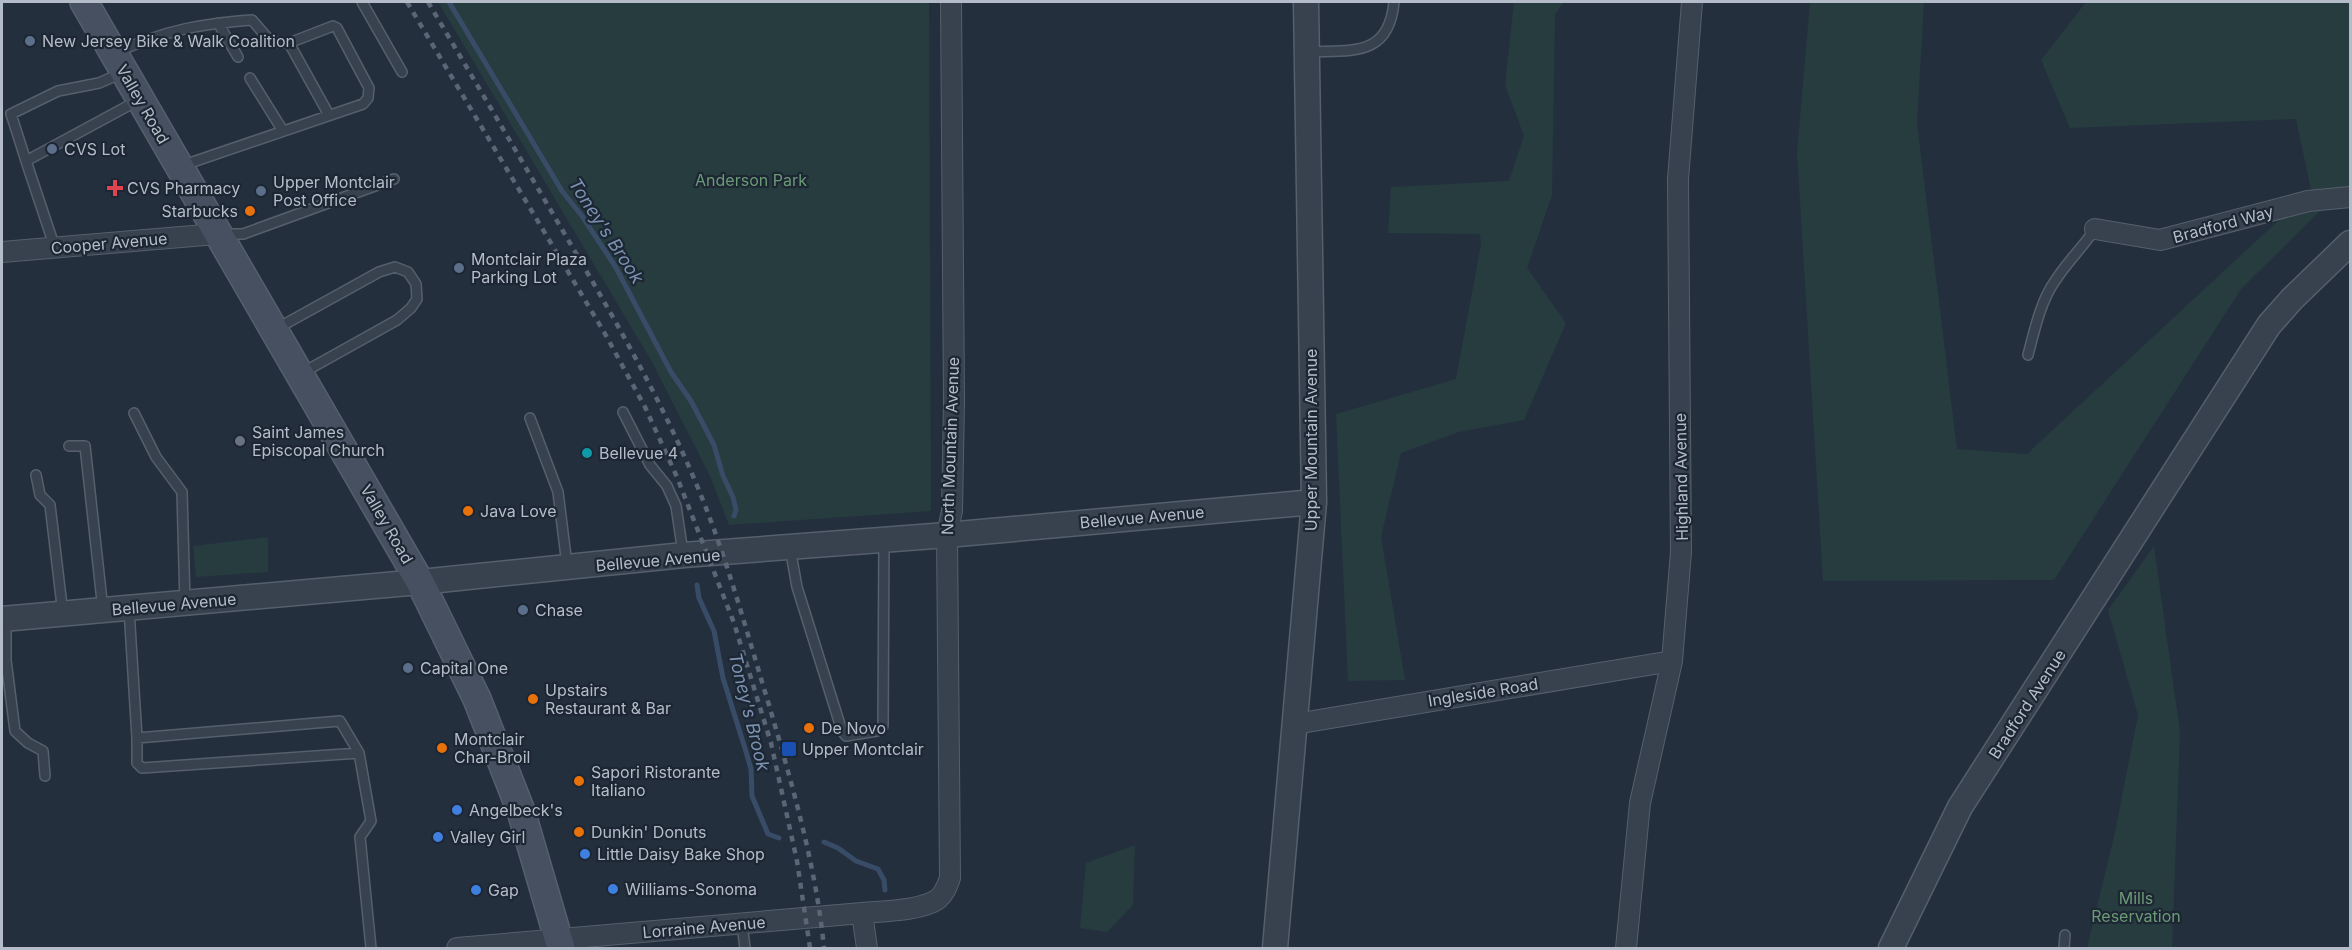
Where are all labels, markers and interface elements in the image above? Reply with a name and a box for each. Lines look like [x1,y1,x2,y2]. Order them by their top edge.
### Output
place label: New Jersey Bike & Walk Coalition [42,31,295,51]
marker: New Jersey Bike & Walk Coalition [23,34,37,48]
street label: Valley Road [112,61,174,147]
place label: CVS Lot [64,139,125,159]
marker: CVS Lot [45,142,59,156]
park label: Anderson Park [695,170,807,190]
place label: Upper Montclair Post Office [273,172,395,210]
water label: Toney's Brook [565,174,649,288]
place label: CVS Pharmacy [127,178,240,198]
marker: CVS Pharmacy [108,181,122,195]
marker: Upper Montclair Post Office [254,184,268,198]
place label: Starbucks [162,201,238,221]
street label: Bradford Way [2171,201,2275,247]
marker: Starbucks [243,204,257,218]
street label: Cooper Avenue [50,228,168,258]
place label: Montclair Plaza Parking Lot [471,249,587,287]
marker: Montclair Plaza Parking Lot [452,261,466,275]
street label: Upper Mountain Avenue [1301,349,1321,531]
street label: North Mountain Avenue [937,357,963,535]
street label: Highland Avenue [1670,413,1692,541]
place label: Saint James Episcopal Church [252,422,385,460]
marker: Saint James Episcopal Church [233,434,247,448]
place label: Bellevue 4 [599,443,678,463]
marker: Bellevue 4 [580,446,594,460]
street label: Valley Road [356,481,418,567]
place label: Java Love [480,501,557,521]
street label: Bellevue Avenue [1079,502,1205,532]
marker: Java Love [461,504,475,518]
street label: Bellevue Avenue [595,545,721,575]
street label: Bellevue Avenue [111,589,237,619]
place label: Chase [535,600,583,620]
marker: Chase [516,603,530,617]
street label: Bradford Avenue [1984,645,2070,763]
water label: Toney's Brook [725,650,775,774]
place label: Capital One [420,658,508,678]
marker: Capital One [401,661,415,675]
street label: Ingleside Road [1426,673,1540,711]
place label: Upstairs Restaurant & Bar [545,680,671,718]
marker: Upstairs Restaurant & Bar [526,692,540,706]
place label: De Novo [821,718,886,738]
marker: De Novo [802,721,816,735]
place label: Montclair Char-Broil [454,729,530,767]
place label: Upper Montclair [802,739,924,759]
marker: Upper Montclair [780,740,798,758]
marker: Montclair Char-Broil [435,741,449,755]
place label: Sapori Ristorante Italiano [591,762,720,800]
marker: Sapori Ristorante Italiano [572,774,586,788]
place label: Angelbeck's [469,800,563,820]
marker: Angelbeck's [450,803,464,817]
place label: Dunkin' Donuts [591,822,706,842]
marker: Dunkin' Donuts [572,825,586,839]
place label: Valley Girl [450,827,525,847]
marker: Valley Girl [431,830,445,844]
place label: Little Daisy Bake Shop [597,844,765,864]
marker: Little Daisy Bake Shop [578,847,592,861]
place label: Williams-Sonoma [625,879,757,899]
place label: Gap [488,880,519,900]
marker: Williams-Sonoma [606,882,620,896]
marker: Gap [469,883,483,897]
park label: Mills Reservation [2091,888,2181,926]
street label: Lorraine Avenue [642,912,766,942]

